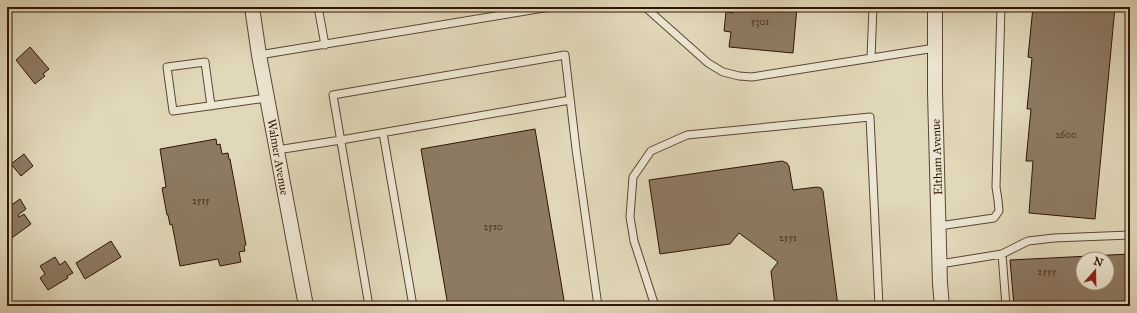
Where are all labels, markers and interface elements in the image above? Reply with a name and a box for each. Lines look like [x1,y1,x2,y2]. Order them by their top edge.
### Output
house number: 5301 [751,16,769,28]
street label: Walmer Avenue [264,118,292,196]
street label: Eltham Avenue [929,119,945,195]
house number: 2600 [1055,129,1077,141]
house number: 2515 [192,195,210,207]
house number: 2510 [483,221,503,233]
house number: 2551 [779,232,797,244]
north arrow [1075,251,1115,291]
text: N [1092,254,1105,270]
house number: 2555 [1038,266,1057,278]

